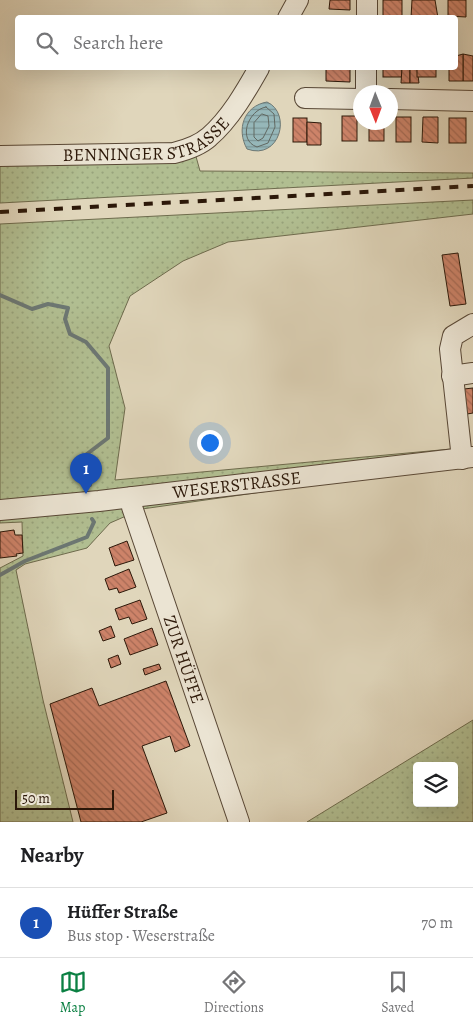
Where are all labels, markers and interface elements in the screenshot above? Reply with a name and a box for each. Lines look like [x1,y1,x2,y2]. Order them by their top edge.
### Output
search box [15,15,458,70]
icon: search [33,29,61,57]
text: Search here [73,30,163,56]
north arrow [353,85,398,130]
street label: BENNINGER STRASSE [62,112,235,167]
your location [197,430,223,456]
pin: 1 [70,453,102,494]
street label: WESERSTRASSE [170,465,302,504]
street label: ZUR HÜFFE [158,612,210,707]
map controls [413,762,458,807]
button: layers [413,762,458,807]
scale bar [15,787,114,810]
text: 50 m [22,789,50,808]
text: Nearby [20,841,83,869]
text: Hüffer Straße [67,899,178,925]
text: 1 [33,912,39,934]
text: 70 m [421,912,453,934]
text: Bus stop · Weserstraße [67,925,215,947]
tab: Map [59,968,87,1017]
tab: Directions [204,968,264,1017]
tab: Saved [381,968,414,1017]

